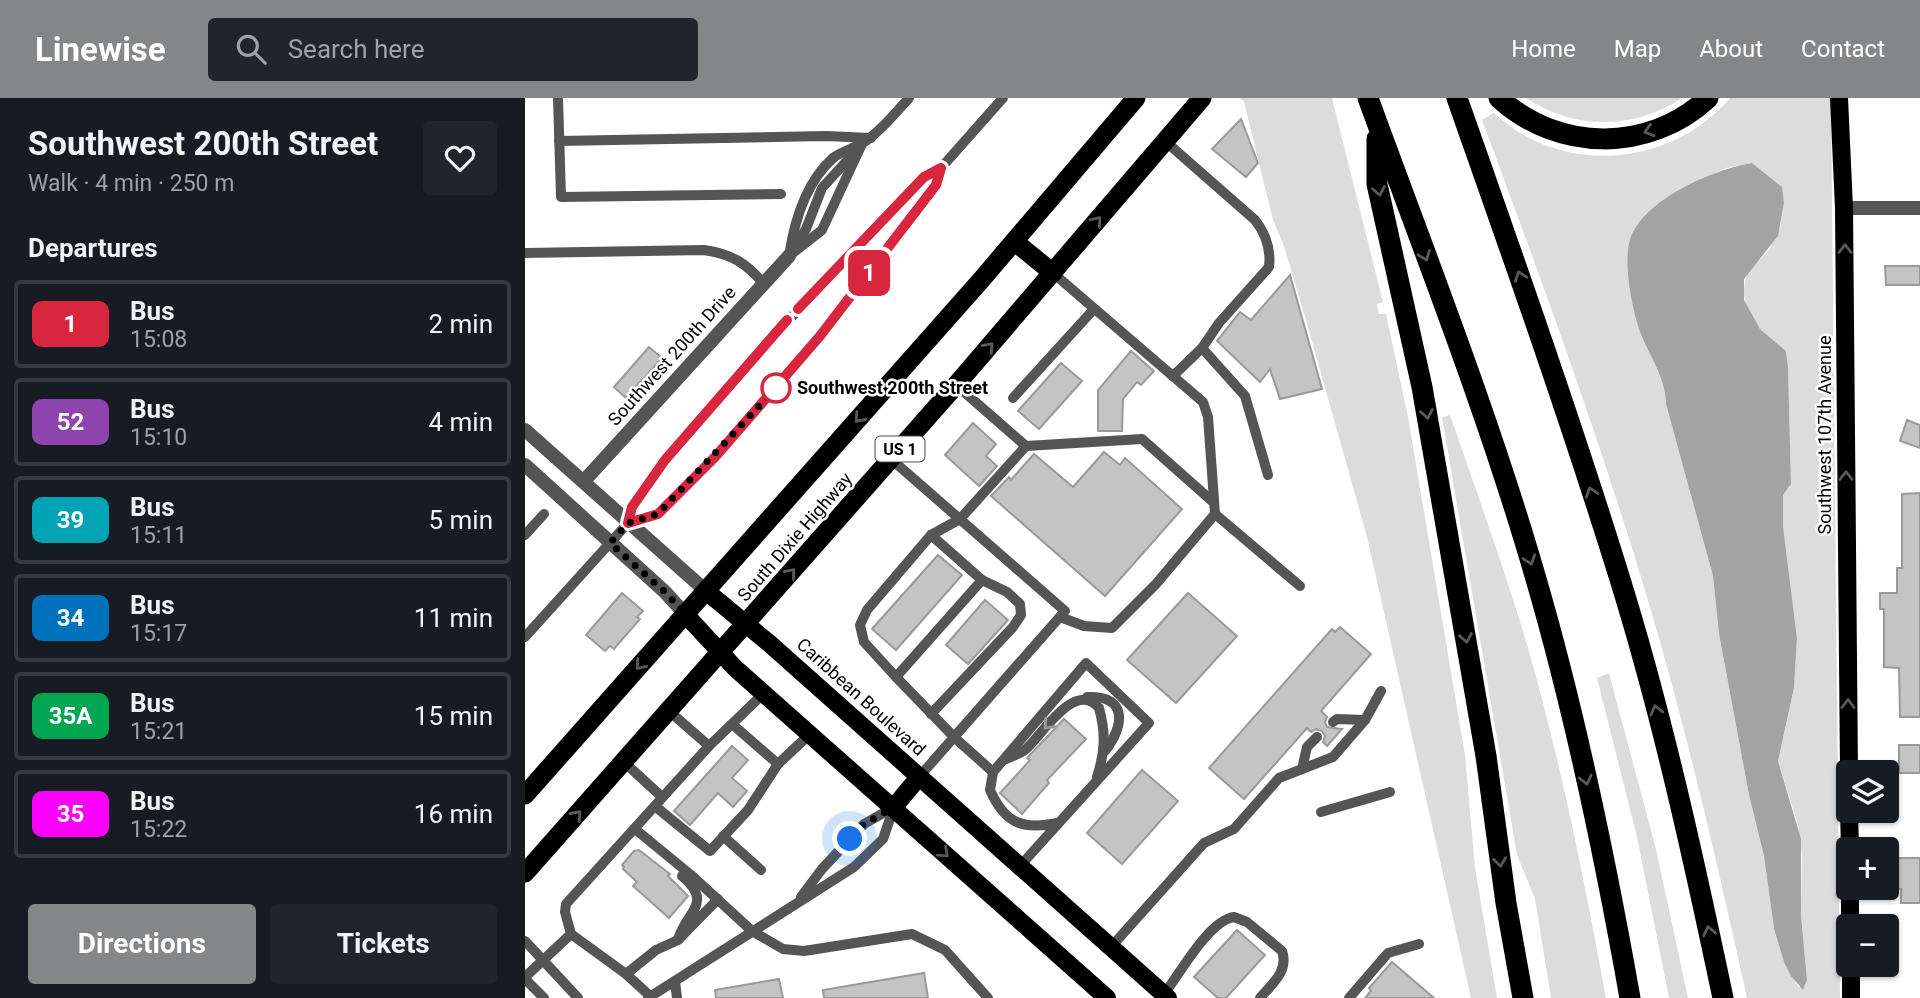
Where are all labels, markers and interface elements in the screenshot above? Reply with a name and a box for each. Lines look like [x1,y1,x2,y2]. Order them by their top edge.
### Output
search box [208,18,698,81]
text: Linewise [35,30,166,69]
icon: search [232,30,270,68]
text: Search here [288,34,424,64]
text: Home [1511,35,1576,63]
text: Map [1614,35,1661,63]
text: About [1699,35,1763,63]
text: Contact [1801,35,1885,63]
button: heart [423,121,497,195]
one-way arrow [1643,123,1655,138]
text: Southwest 200th Street [28,124,378,163]
text: Walk · 4 min · 250 m [28,170,234,197]
one-way arrow [1371,185,1386,197]
one-way arrow [1089,217,1101,230]
text: Departures [28,233,158,263]
one-way arrow [1837,243,1853,253]
line badge: 1 [846,250,892,296]
one-way arrow [1417,250,1431,262]
text: 1 [862,259,876,287]
one-way arrow [1514,270,1528,283]
street label: Southwest 200th Drive [603,282,740,430]
text: Bus [130,296,175,326]
text: 2 min [428,309,493,339]
text: 1 [64,310,77,338]
text: 15:08 [130,326,187,353]
street label: Southwest 107th Avenue [1814,336,1835,534]
one-way arrow [981,342,993,355]
marker: Southwest 200th Street [761,373,791,403]
place label: Southwest 200th Street [797,377,988,398]
text: Bus [130,394,175,424]
text: 4 min [428,407,493,437]
one-way arrow [1418,407,1433,419]
text: 52 [57,408,84,436]
one-way arrow [855,410,868,423]
text: 15:10 [130,424,187,451]
road number: US 1 [875,436,925,462]
street label: South Dixie Highway [733,468,857,605]
one-way arrow [1839,470,1854,481]
one-way arrow [1585,486,1599,499]
text: Bus [130,492,175,522]
text: 5 min [428,505,493,535]
text: 39 [57,506,84,534]
text: 15:11 [130,522,187,549]
one-way arrow [1522,553,1536,565]
one-way arrow [783,568,795,581]
text: Bus [130,590,175,620]
text: 11 min [414,603,493,633]
text: 34 [57,604,84,632]
text: 15:17 [130,620,187,647]
one-way arrow [1458,632,1473,644]
street label: Caribbean Boulevard [793,633,930,760]
one-way arrow [636,657,648,670]
text: Bus [130,688,175,718]
one-way arrow [1840,698,1856,708]
text: 15 min [414,701,493,731]
text: 35A [49,702,92,730]
one-way arrow [1650,704,1664,716]
one-way arrow [1043,717,1056,730]
text: 15:21 [130,718,187,745]
map controls [1836,760,1899,977]
button: layers [1836,760,1899,823]
one-way arrow [1578,774,1593,786]
text: Bus [130,786,175,816]
text: 16 min [414,799,493,829]
text: 35 [57,800,84,828]
one-way arrow [568,810,581,823]
text: 15:22 [130,816,187,843]
your location [832,821,867,856]
button: + [1836,837,1899,900]
one-way arrow [936,845,949,857]
one-way arrow [1493,857,1508,868]
button: Directions [28,904,256,984]
button: Tickets [270,904,497,984]
button: − [1836,914,1899,977]
one-way arrow [1702,925,1717,937]

